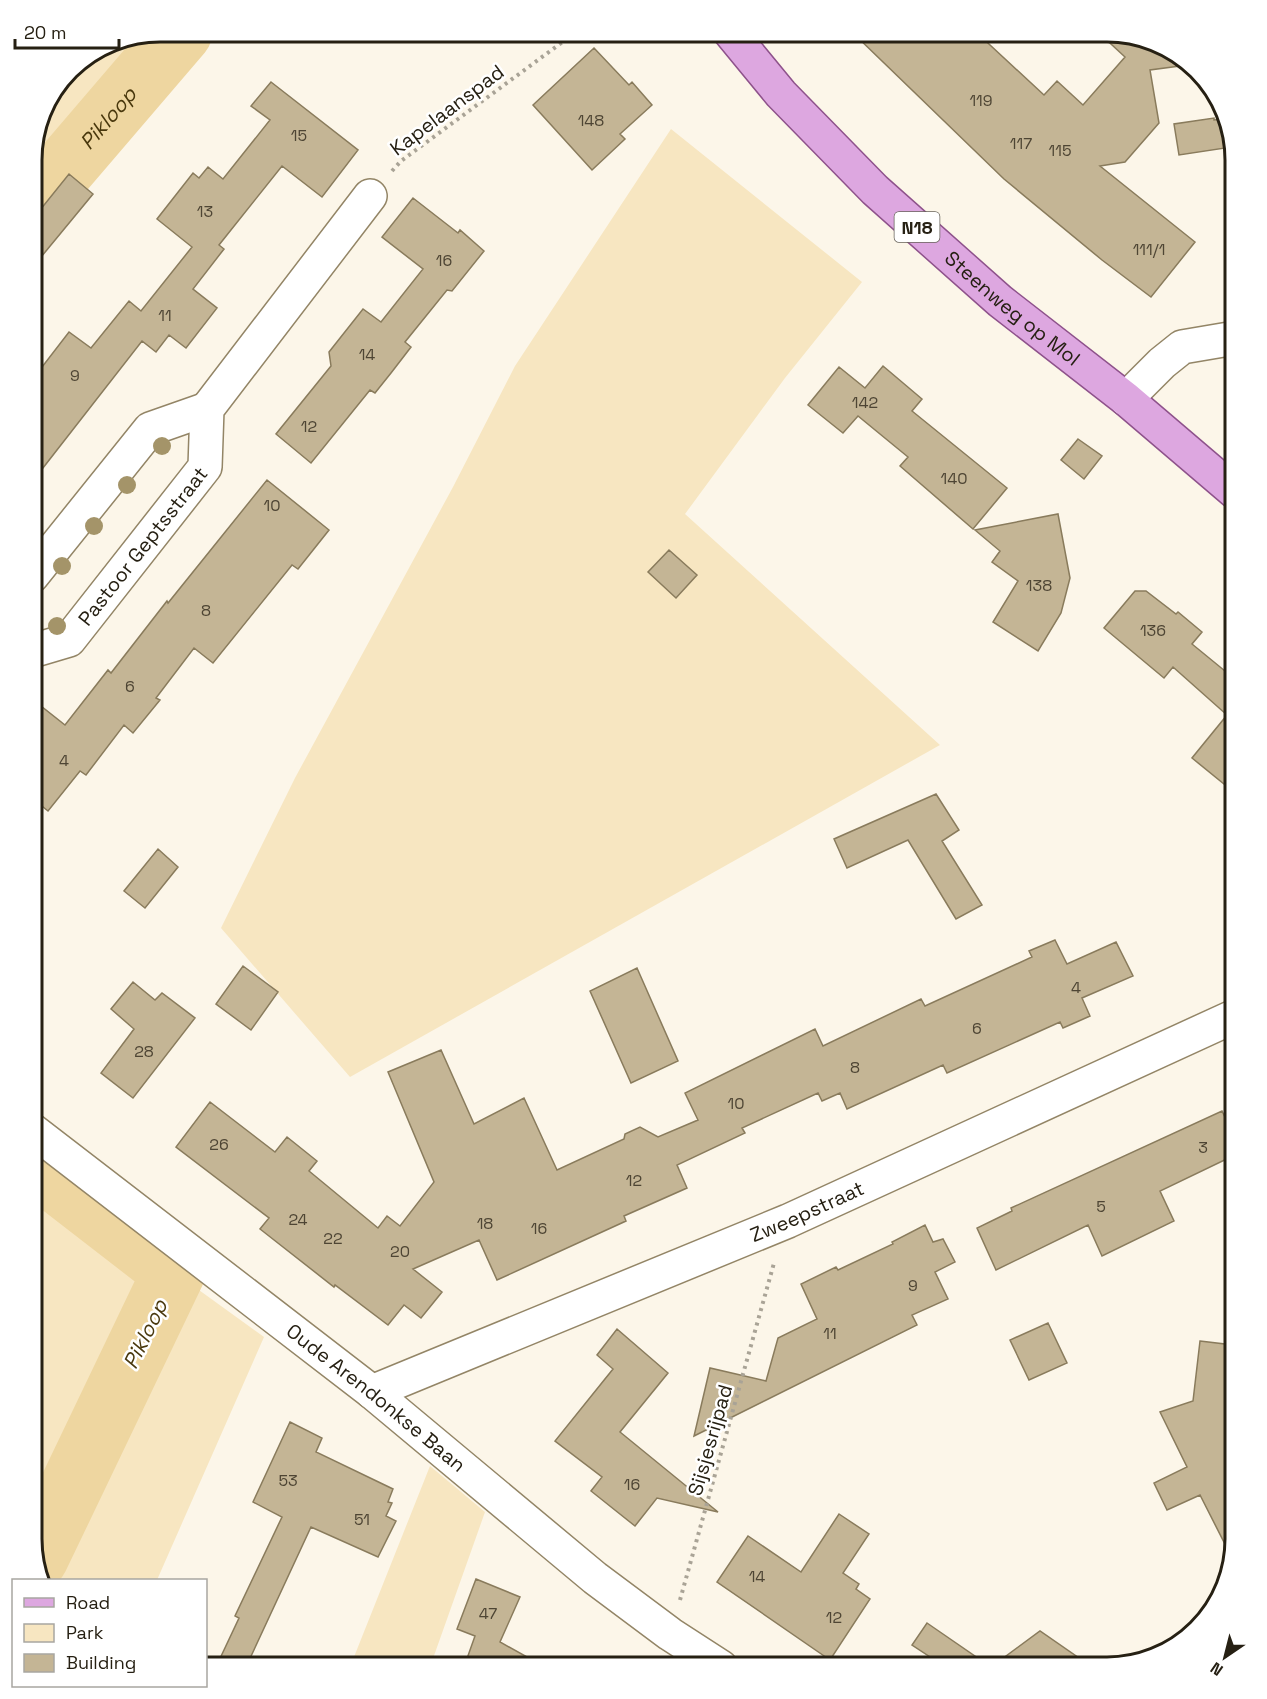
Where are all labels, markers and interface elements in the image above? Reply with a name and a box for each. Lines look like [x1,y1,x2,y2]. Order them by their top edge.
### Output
scale bar [15,12,118,50]
text: 20 m [24,21,67,44]
street label: Kapelaanspad [385,59,509,161]
water label: Pikloop [73,80,143,155]
house number: 119 [969,90,993,111]
house number: 148 [578,110,604,131]
house number: 15 [291,125,307,146]
house number: 117 [1010,133,1032,154]
house number: 115 [1049,140,1071,161]
house number: 13 [197,201,213,222]
road number: N18 [894,212,940,242]
house number: 111/1 [1133,239,1165,260]
street label: Steenweg op Mol [939,245,1085,371]
house number: 16 [436,250,452,271]
house number: 11 [158,305,172,326]
house number: 14 [359,344,375,365]
house number: 9 [70,365,80,386]
house number: 142 [852,392,878,413]
house number: 12 [301,416,317,437]
street label: Pastoor Geptsstraat [72,461,213,631]
house number: 140 [941,468,967,489]
house number: 10 [264,495,280,516]
house number: 138 [1026,575,1052,596]
house number: 8 [201,600,211,621]
house number: 136 [1140,620,1166,641]
house number: 6 [125,676,135,697]
house number: 4 [59,750,69,771]
house number: 4 [1071,977,1081,998]
house number: 6 [972,1018,982,1039]
house number: 28 [134,1041,154,1062]
house number: 8 [850,1057,860,1078]
house number: 10 [728,1093,744,1114]
house number: 26 [209,1134,229,1155]
house number: 3 [1198,1137,1208,1158]
house number: 12 [626,1170,642,1191]
street label: Zweepstraat [746,1175,868,1248]
house number: 5 [1096,1196,1106,1217]
house number: 24 [288,1209,308,1230]
house number: 18 [477,1213,493,1234]
house number: 16 [531,1218,547,1239]
house number: 22 [323,1228,343,1249]
house number: 20 [390,1241,410,1262]
house number: 9 [908,1275,918,1296]
water label: Pikloop [117,1294,174,1373]
street label: Oude Arendonkse Baan [281,1318,471,1478]
house number: 11 [823,1323,837,1344]
street label: Sijsjesrijpad [682,1381,738,1499]
house number: 53 [278,1470,298,1491]
house number: 16 [624,1474,640,1495]
house number: 51 [354,1509,370,1530]
house number: 14 [749,1566,765,1587]
legend [12,1579,207,1687]
text: Road [66,1591,110,1614]
house number: 47 [479,1603,497,1624]
house number: 12 [826,1607,842,1628]
text: Park [66,1621,104,1644]
north arrow [1195,1627,1255,1687]
text: Building [66,1651,136,1674]
text: N [1206,1657,1227,1681]

